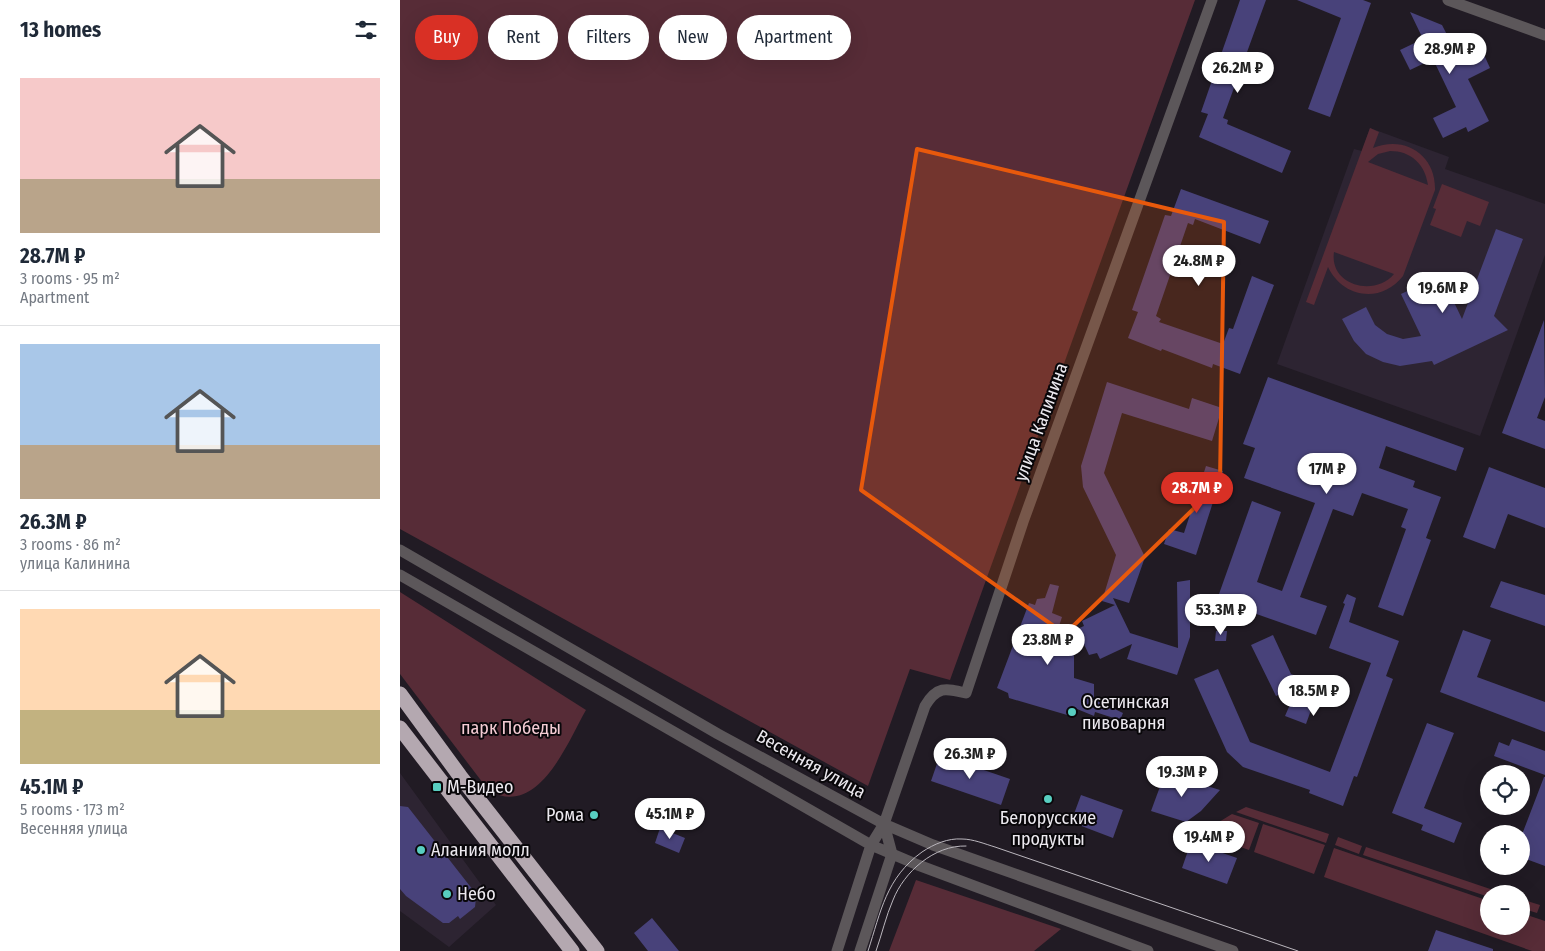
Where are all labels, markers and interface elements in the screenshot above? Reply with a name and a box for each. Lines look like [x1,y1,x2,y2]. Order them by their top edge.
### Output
chip: Buy [415,15,478,60]
chip: Rent [488,15,558,60]
chip: Filters [568,15,649,60]
chip: New [659,15,727,60]
chip: Apartment [737,15,851,60]
icon: filters [352,16,380,44]
text: 13 homes [20,17,101,43]
pin: 28.9M ₽ [1404,32,1496,75]
text: 28.9M ₽ [1425,39,1475,58]
pin: 26.2M ₽ [1192,52,1284,94]
text: 26.2M ₽ [1213,58,1263,77]
icon: home [155,111,245,201]
text: 28.7M ₽ [20,243,85,269]
pin: 24.8M ₽ [1153,244,1245,287]
text: 24.8M ₽ [1174,251,1224,270]
text: 3 rooms · 95 m² [20,269,120,288]
pin: 19.6M ₽ [1397,272,1489,314]
text: 19.6M ₽ [1418,278,1468,297]
text: Apartment [20,288,89,307]
street label: улица Калинина [1009,360,1073,484]
icon: home [155,376,245,466]
pin: 17M ₽ [1292,452,1362,495]
text: 17M ₽ [1308,459,1346,478]
pin: 28.7M ₽ [1151,472,1243,514]
text: 28.7M ₽ [1172,478,1222,497]
text: 26.3M ₽ [20,509,87,535]
text: 3 rooms · 86 m² [20,535,121,554]
text: улица Калинина [20,554,130,573]
pin: 53.3M ₽ [1175,594,1267,636]
text: 53.3M ₽ [1196,600,1246,619]
pin: 23.8M ₽ [1002,624,1094,666]
text: 23.8M ₽ [1023,630,1073,649]
icon: home [155,641,245,731]
pin: 18.5M ₽ [1268,674,1360,717]
text: 18.5M ₽ [1289,681,1339,700]
place label: Осетинская пивоварня [1082,691,1169,734]
marker: Осетинская пивоварня [1066,706,1078,718]
park label: парк Победы [461,717,561,739]
street label: Весенняя улица [753,725,870,803]
pin: 26.3M ₽ [924,738,1016,780]
text: 26.3M ₽ [945,744,995,763]
pin: 19.3M ₽ [1136,756,1228,798]
text: 19.3M ₽ [1157,762,1207,781]
map controls [1480,765,1530,935]
button: locate [1480,765,1530,815]
text: 45.1M ₽ [20,774,83,800]
place label: М-Видео [447,776,513,798]
marker: М-Видео [431,781,443,793]
marker: Белорусские продукты [1042,793,1054,805]
pin: 45.1M ₽ [624,798,716,840]
text: 5 rooms · 173 m² [20,800,125,819]
place label: Рома [546,804,584,826]
text: 45.1M ₽ [646,804,694,823]
place label: Белорусские продукты [1000,807,1096,850]
marker: Рома [588,809,600,821]
text: Весенняя улица [20,819,128,838]
pin: 19.4M ₽ [1163,820,1255,863]
button: + [1480,825,1530,875]
text: 19.4M ₽ [1184,827,1234,846]
place label: Алания молл [431,839,530,861]
marker: Алания молл [415,844,427,856]
place label: Небо [457,883,496,905]
button: − [1480,885,1530,935]
marker: Небо [441,888,453,900]

